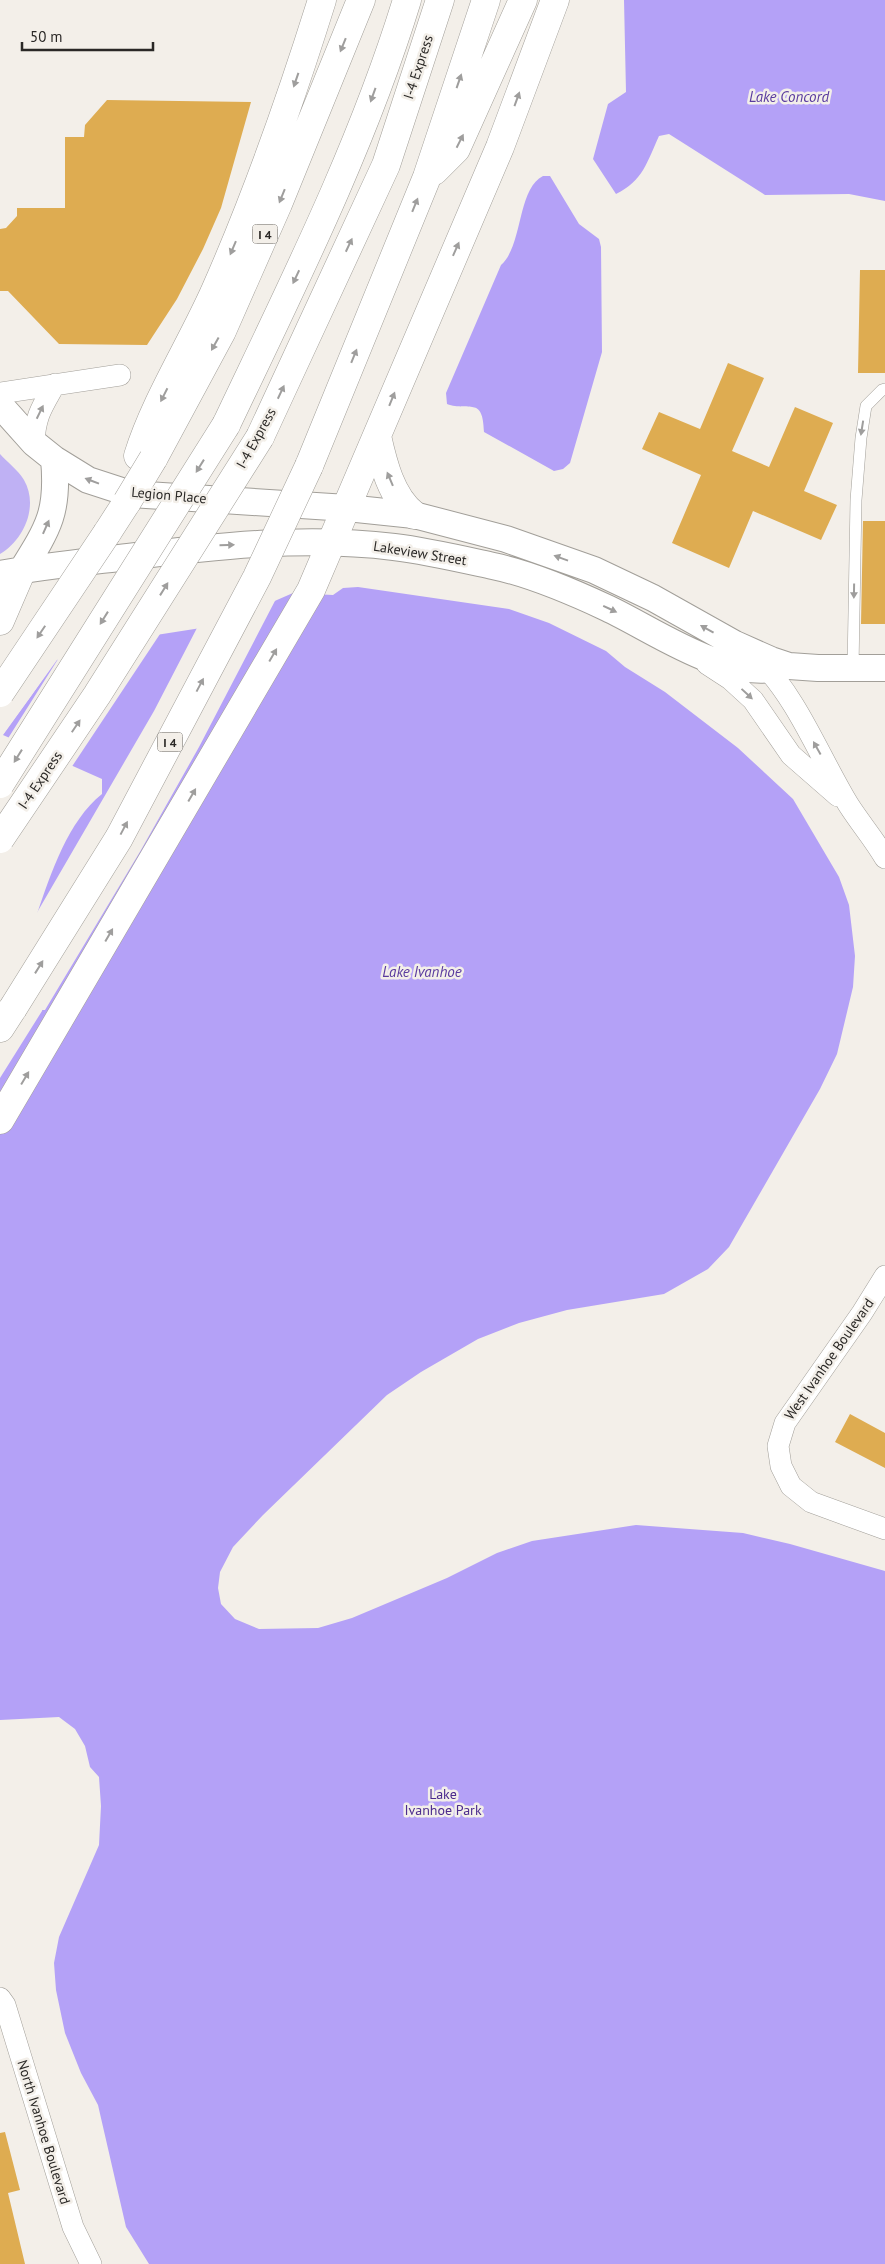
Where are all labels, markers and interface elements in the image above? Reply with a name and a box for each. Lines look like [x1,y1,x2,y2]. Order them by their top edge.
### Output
scale bar [22,20,154,52]
text: 50 m [30,27,63,46]
street label: I-4 Express [399,33,437,101]
one-way arrow [339,38,347,53]
one-way arrow [292,73,300,88]
one-way arrow [456,73,464,88]
water label: Lake Concord [749,87,829,106]
one-way arrow [369,88,376,103]
one-way arrow [514,91,522,106]
one-way arrow [456,134,464,148]
one-way arrow [277,189,285,203]
one-way arrow [412,198,420,212]
road number: I 4 [252,224,278,243]
one-way arrow [345,238,353,252]
one-way arrow [229,241,237,255]
one-way arrow [453,242,461,256]
one-way arrow [292,270,300,284]
one-way arrow [211,337,220,351]
one-way arrow [350,349,358,363]
one-way arrow [277,385,285,399]
one-way arrow [160,388,168,403]
one-way arrow [389,392,397,406]
street label: I-4 Express [232,404,280,471]
one-way arrow [36,405,44,419]
one-way arrow [858,421,866,437]
one-way arrow [196,460,205,473]
one-way arrow [386,471,394,486]
one-way arrow [84,477,99,485]
street label: Legion Place [131,483,207,507]
one-way arrow [43,520,51,534]
street label: Lakeview Street [372,537,468,569]
one-way arrow [219,541,235,549]
one-way arrow [554,554,569,561]
one-way arrow [159,582,168,595]
one-way arrow [849,583,857,599]
one-way arrow [603,606,617,614]
one-way arrow [100,612,109,625]
one-way arrow [701,624,714,633]
one-way arrow [36,625,46,639]
one-way arrow [269,648,278,661]
one-way arrow [196,677,204,692]
one-way arrow [740,688,752,700]
one-way arrow [71,719,81,732]
road number: I 4 [158,732,182,752]
one-way arrow [813,741,821,755]
street label: I-4 Express [14,747,66,813]
one-way arrow [13,749,22,762]
one-way arrow [187,789,196,802]
one-way arrow [120,821,128,836]
one-way arrow [105,929,114,942]
one-way arrow [34,960,43,973]
water label: Lake Ivanhoe [382,962,462,981]
one-way arrow [20,1071,29,1085]
street label: West Ivanhoe Boulevard [780,1295,878,1423]
park label: Lake Ivanhoe Park [404,1785,482,1819]
street label: North Ivanhoe Boulevard [13,2058,75,2206]

